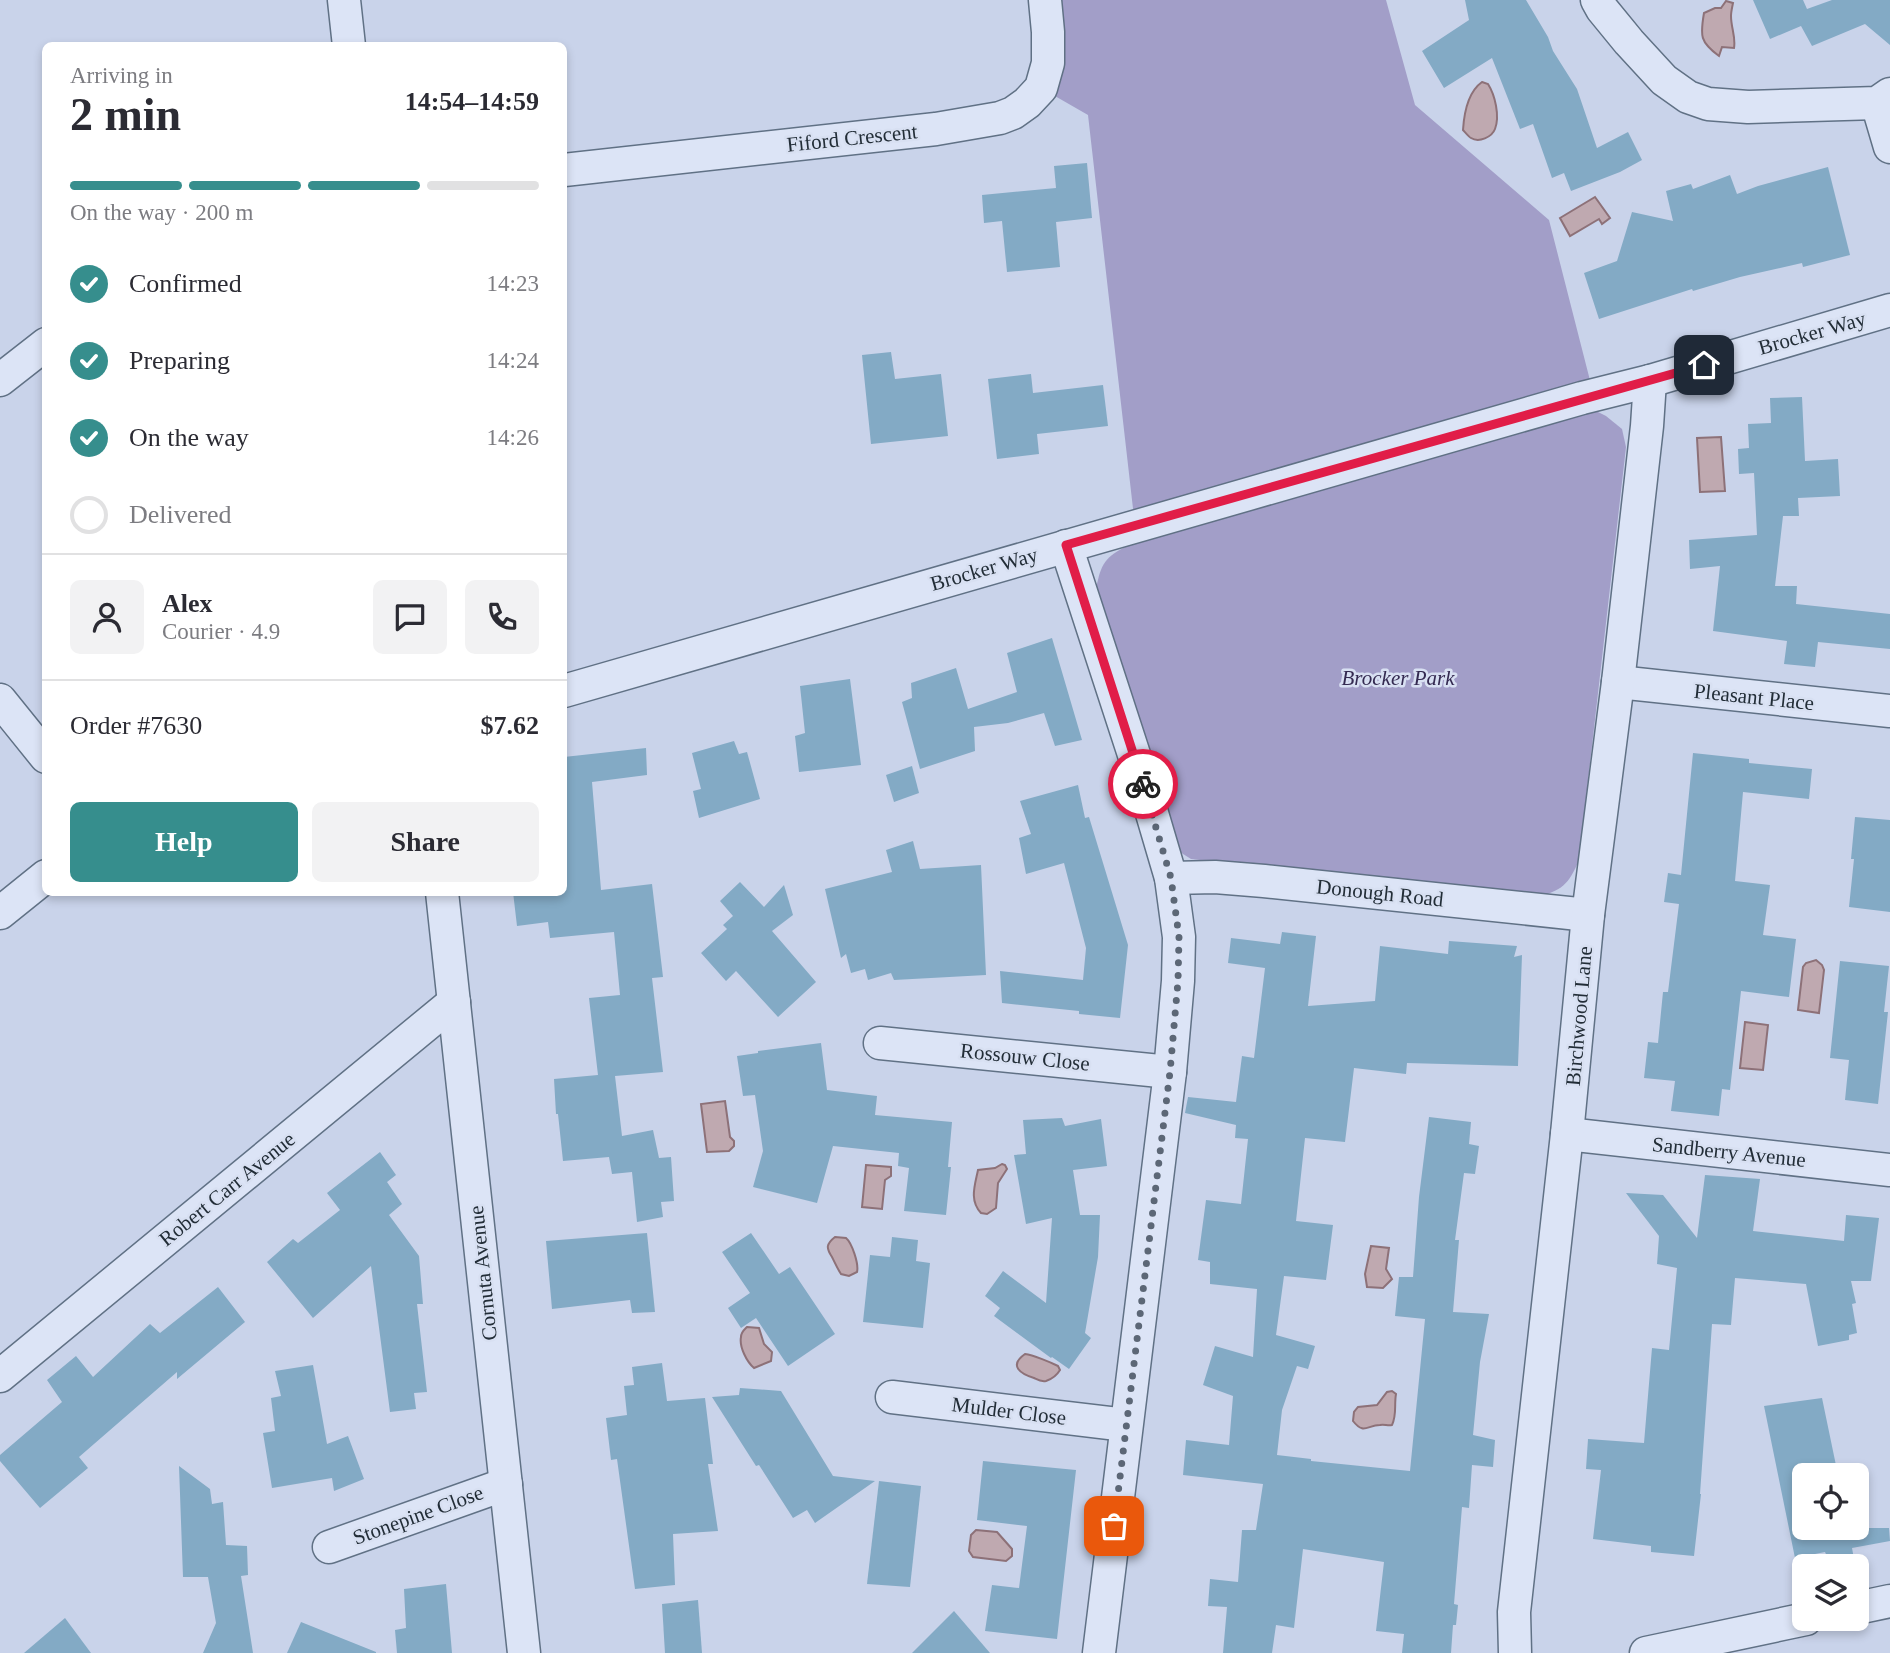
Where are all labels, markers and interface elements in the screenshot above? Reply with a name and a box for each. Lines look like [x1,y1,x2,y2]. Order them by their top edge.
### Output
text: Arriving in [70,63,173,88]
text: 14:54–14:59 [405,87,539,116]
text: 2 min [70,89,181,140]
street label: Fiford Crescent [785,119,919,157]
text: On the way · 200 m [70,200,253,225]
icon: check [70,265,108,303]
text: Confirmed [129,269,242,298]
text: 14:23 [487,271,539,296]
street label: Brocker Way [1756,306,1869,360]
pin [1674,335,1734,395]
icon: check [70,342,108,380]
text: Preparing [129,346,230,375]
icon: home [1685,346,1723,384]
text: 14:24 [487,348,539,373]
icon: check [70,419,108,457]
text: On the way [129,423,249,452]
text: 14:26 [487,425,539,450]
text: Delivered [129,500,232,529]
street label: Brocker Way [928,542,1041,596]
button: person [70,580,144,654]
button: chat [373,580,447,654]
button: phone [465,580,539,654]
text: Alex [162,589,213,618]
text: Courier · 4.9 [162,619,280,644]
park label: Brocker Park [1342,666,1455,690]
street label: Pleasant Place [1693,679,1815,715]
text: Order #7630 [70,711,202,740]
text: $7.62 [481,711,539,740]
courier [1108,749,1178,819]
icon: bike [1124,765,1162,803]
button: Help [70,802,298,882]
button: Share [312,802,539,882]
street label: Donough Road [1315,874,1445,912]
street label: Birchwood Lane [1561,945,1597,1087]
street label: Rossouw Close [959,1038,1091,1076]
street label: Robert Carr Avenue [154,1127,300,1251]
street label: Sandberry Avenue [1651,1132,1807,1172]
street label: Cornuta Avenue [464,1204,502,1342]
street label: Mulder Close [951,1392,1067,1430]
map controls [1792,1463,1869,1631]
button: locate [1792,1463,1869,1540]
street label: Stonepine Close [349,1480,487,1550]
pin [1084,1496,1144,1556]
icon: bag [1095,1507,1133,1545]
button: layers [1792,1554,1869,1631]

